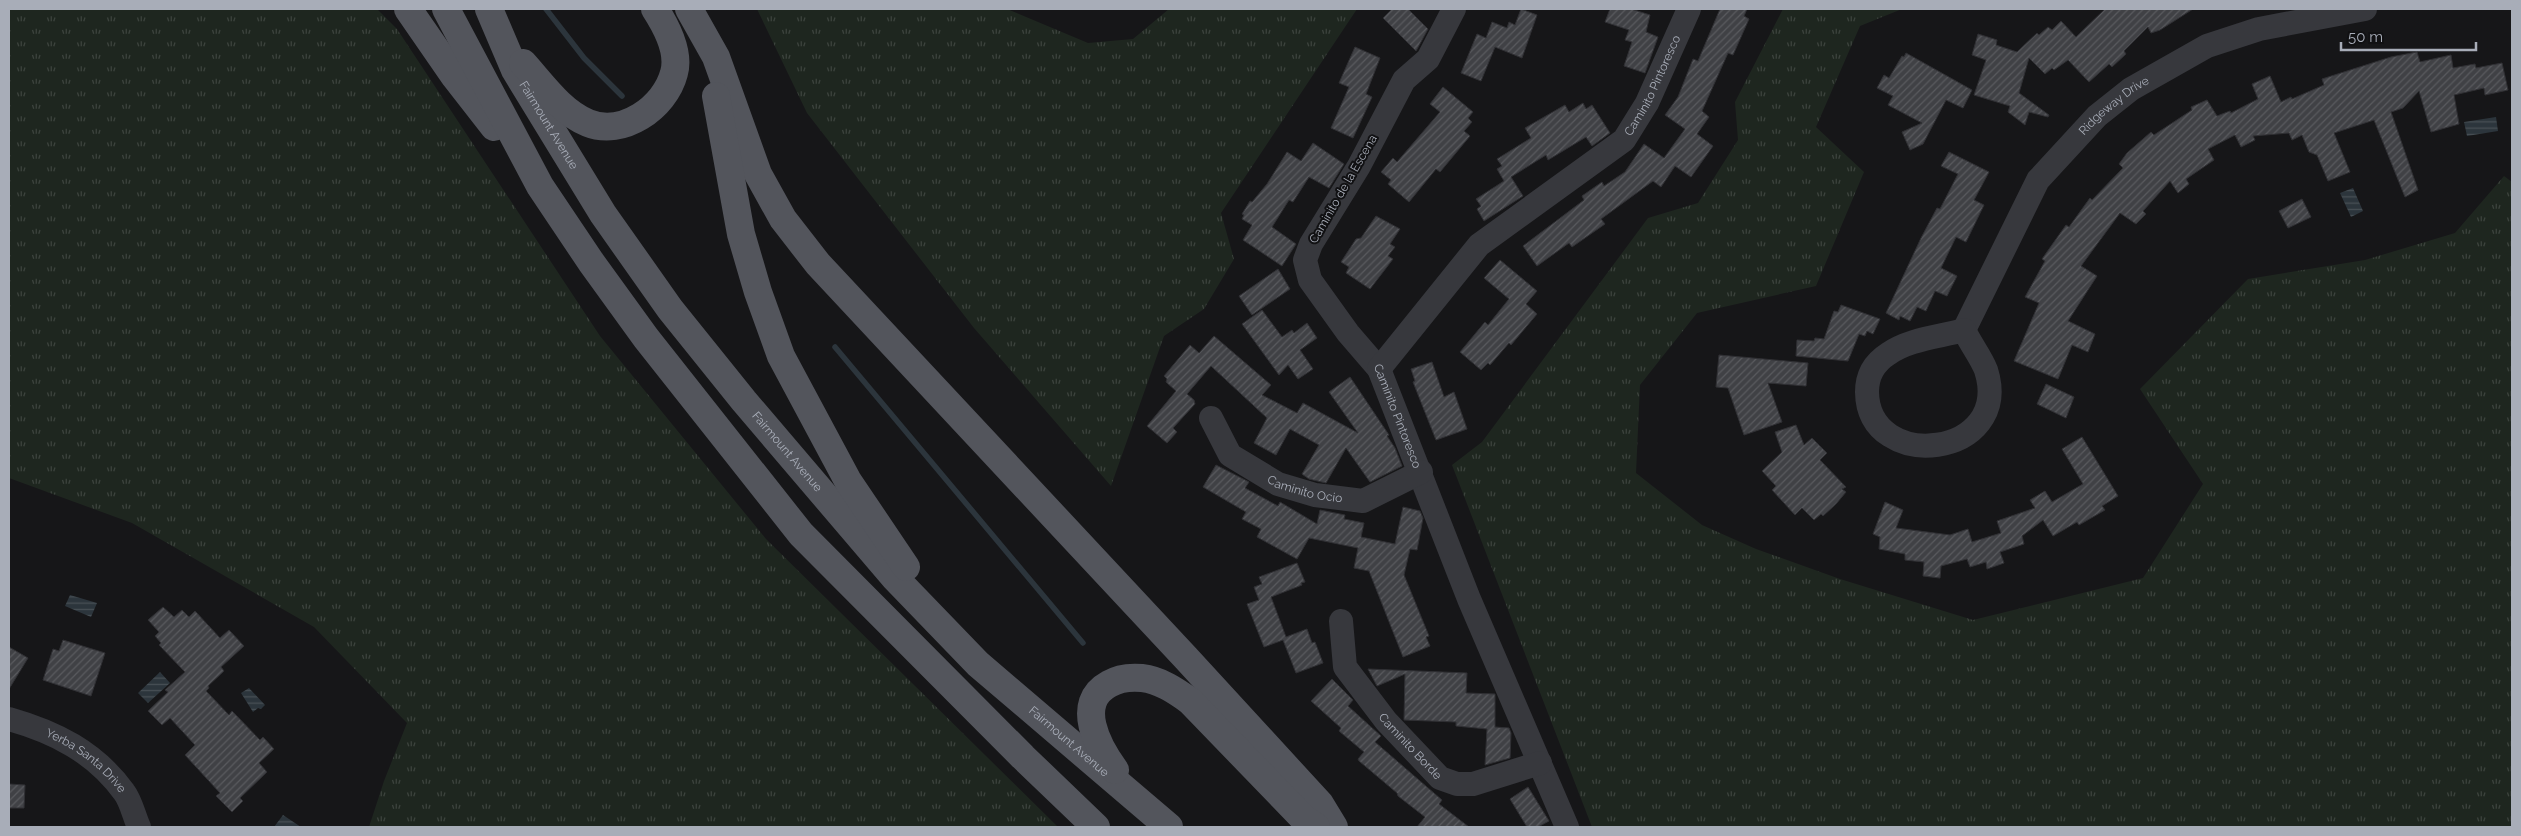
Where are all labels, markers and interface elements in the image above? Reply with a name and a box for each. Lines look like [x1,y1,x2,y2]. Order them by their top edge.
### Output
scale bar [2341,20,2476,52]
text: 50 m [2348,28,2383,46]
street label: Caminito Pintoresco [1621,33,1683,138]
street label: Ridgeway Drive [2076,73,2151,138]
street label: Fairmount Avenue [516,79,581,172]
street label: Caminito de la Escena [1306,132,1380,246]
street label: Caminito Pintoresco [1371,361,1424,470]
street label: Fairmount Avenue [749,409,825,495]
street label: Caminito Ocio [1265,472,1343,505]
street label: Fairmount Avenue [1026,703,1112,780]
street label: Caminito Borde [1376,710,1445,782]
street label: Yerba Santa Drive [44,726,129,795]

